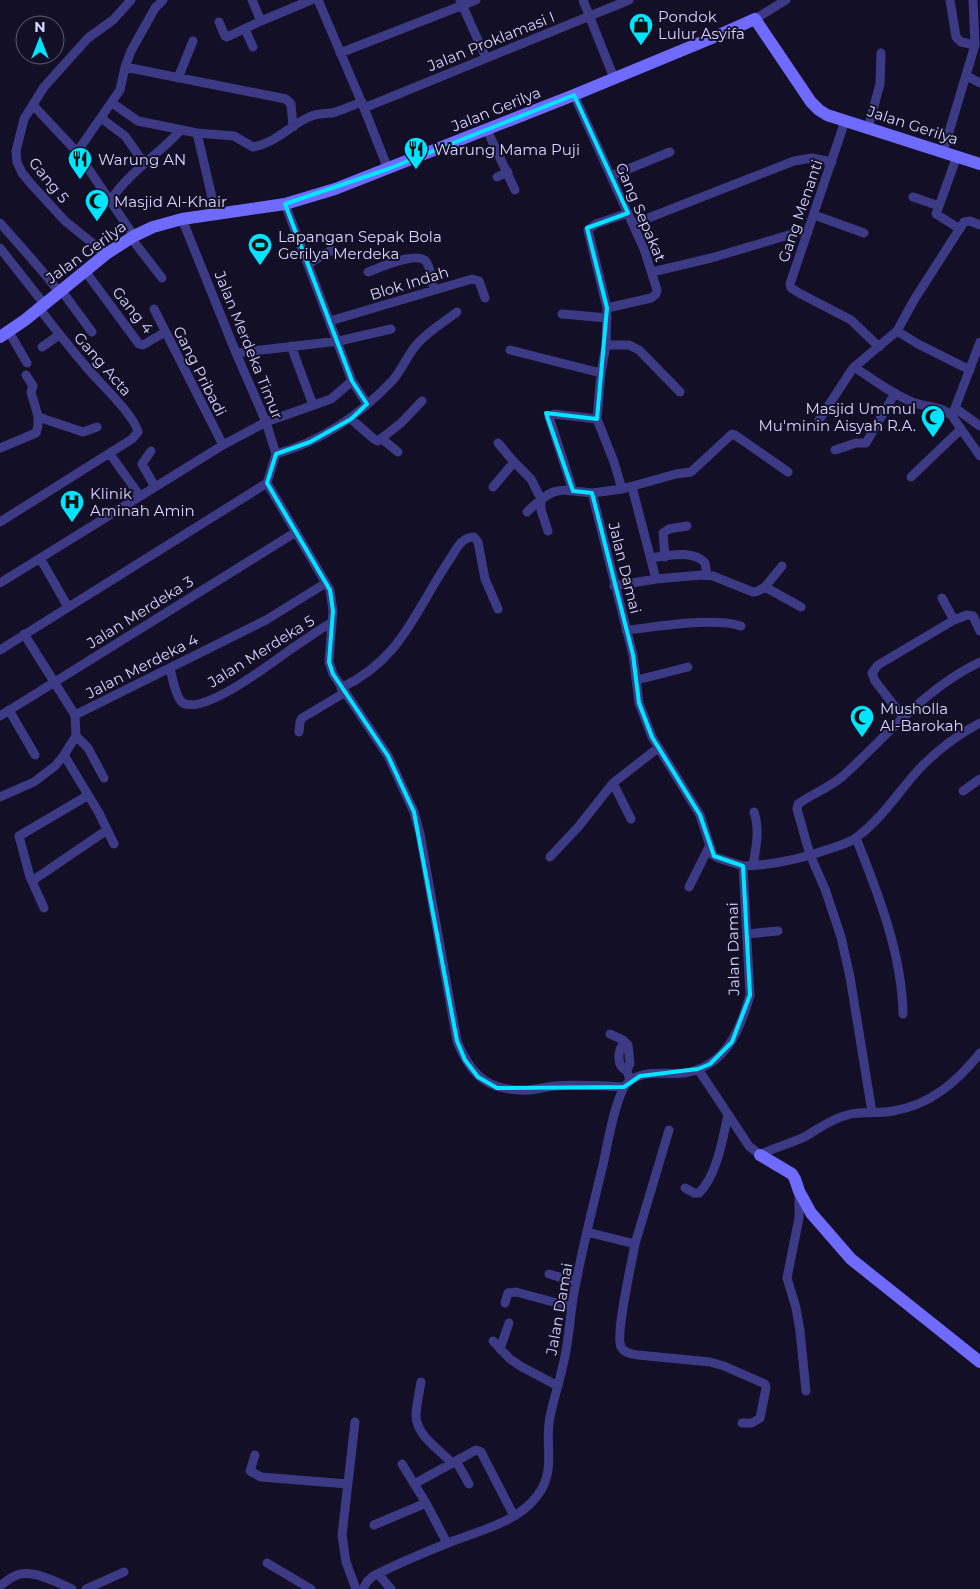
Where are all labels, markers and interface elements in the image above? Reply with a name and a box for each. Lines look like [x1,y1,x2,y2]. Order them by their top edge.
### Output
street label: Jalan Proklamasi I [424,7,557,76]
place label: Pondok Lulur Asyifa [658,7,745,43]
shop icon: Pondok Lulur Asyifa [628,12,654,46]
north arrow [15,15,65,65]
text: N [34,18,46,36]
street label: Jalan Gerilya [448,82,543,136]
street label: Jalan Gerilya [864,101,961,149]
restaurant icon: Warung Mama Puji [403,136,429,170]
place label: Warung Mama Puji [434,140,580,159]
restaurant icon: Warung AN [67,146,93,180]
place label: Warung AN [98,150,186,169]
street label: Gang 5 [25,153,73,207]
street label: Gang Menanti [774,157,826,265]
street label: Gang Sepakat [612,160,670,264]
mosque icon: Masjid Al-Khair [84,188,110,222]
place label: Masjid Al-Khair [114,192,227,211]
street label: Jalan Gerilya [41,217,130,288]
place label: Lapangan Sepak Bola Gerilya Merdeka [278,227,442,263]
sports icon: Lapangan Sepak Bola Gerilya Merdeka [247,232,273,266]
street label: Blok Indah [367,262,451,304]
street label: Jalan Merdeka Timur [210,267,287,422]
street label: Gang 4 [108,283,158,337]
street label: Gang Pribadi [169,323,231,419]
street label: Gang Acta [70,328,136,400]
place label: Masjid Ummul Mu'minin Aisyah R.A. [759,399,916,435]
mosque icon: Masjid Ummul Mu'minin Aisyah R.A. [920,404,946,438]
place label: Klinik Aminah Amin [90,484,195,520]
hospital icon: Klinik Aminah Amin [59,489,85,523]
street label: Jalan Damai [604,519,646,616]
street label: Jalan Merdeka 3 [82,572,197,653]
street label: Jalan Merdeka 5 [203,611,318,692]
street label: Jalan Merdeka 4 [82,630,201,703]
place label: Musholla Al-Barokah [880,699,964,735]
mosque icon: Musholla Al-Barokah [849,704,875,738]
street label: Jalan Damai [723,902,743,997]
street label: Jalan Damai [541,1261,576,1358]

